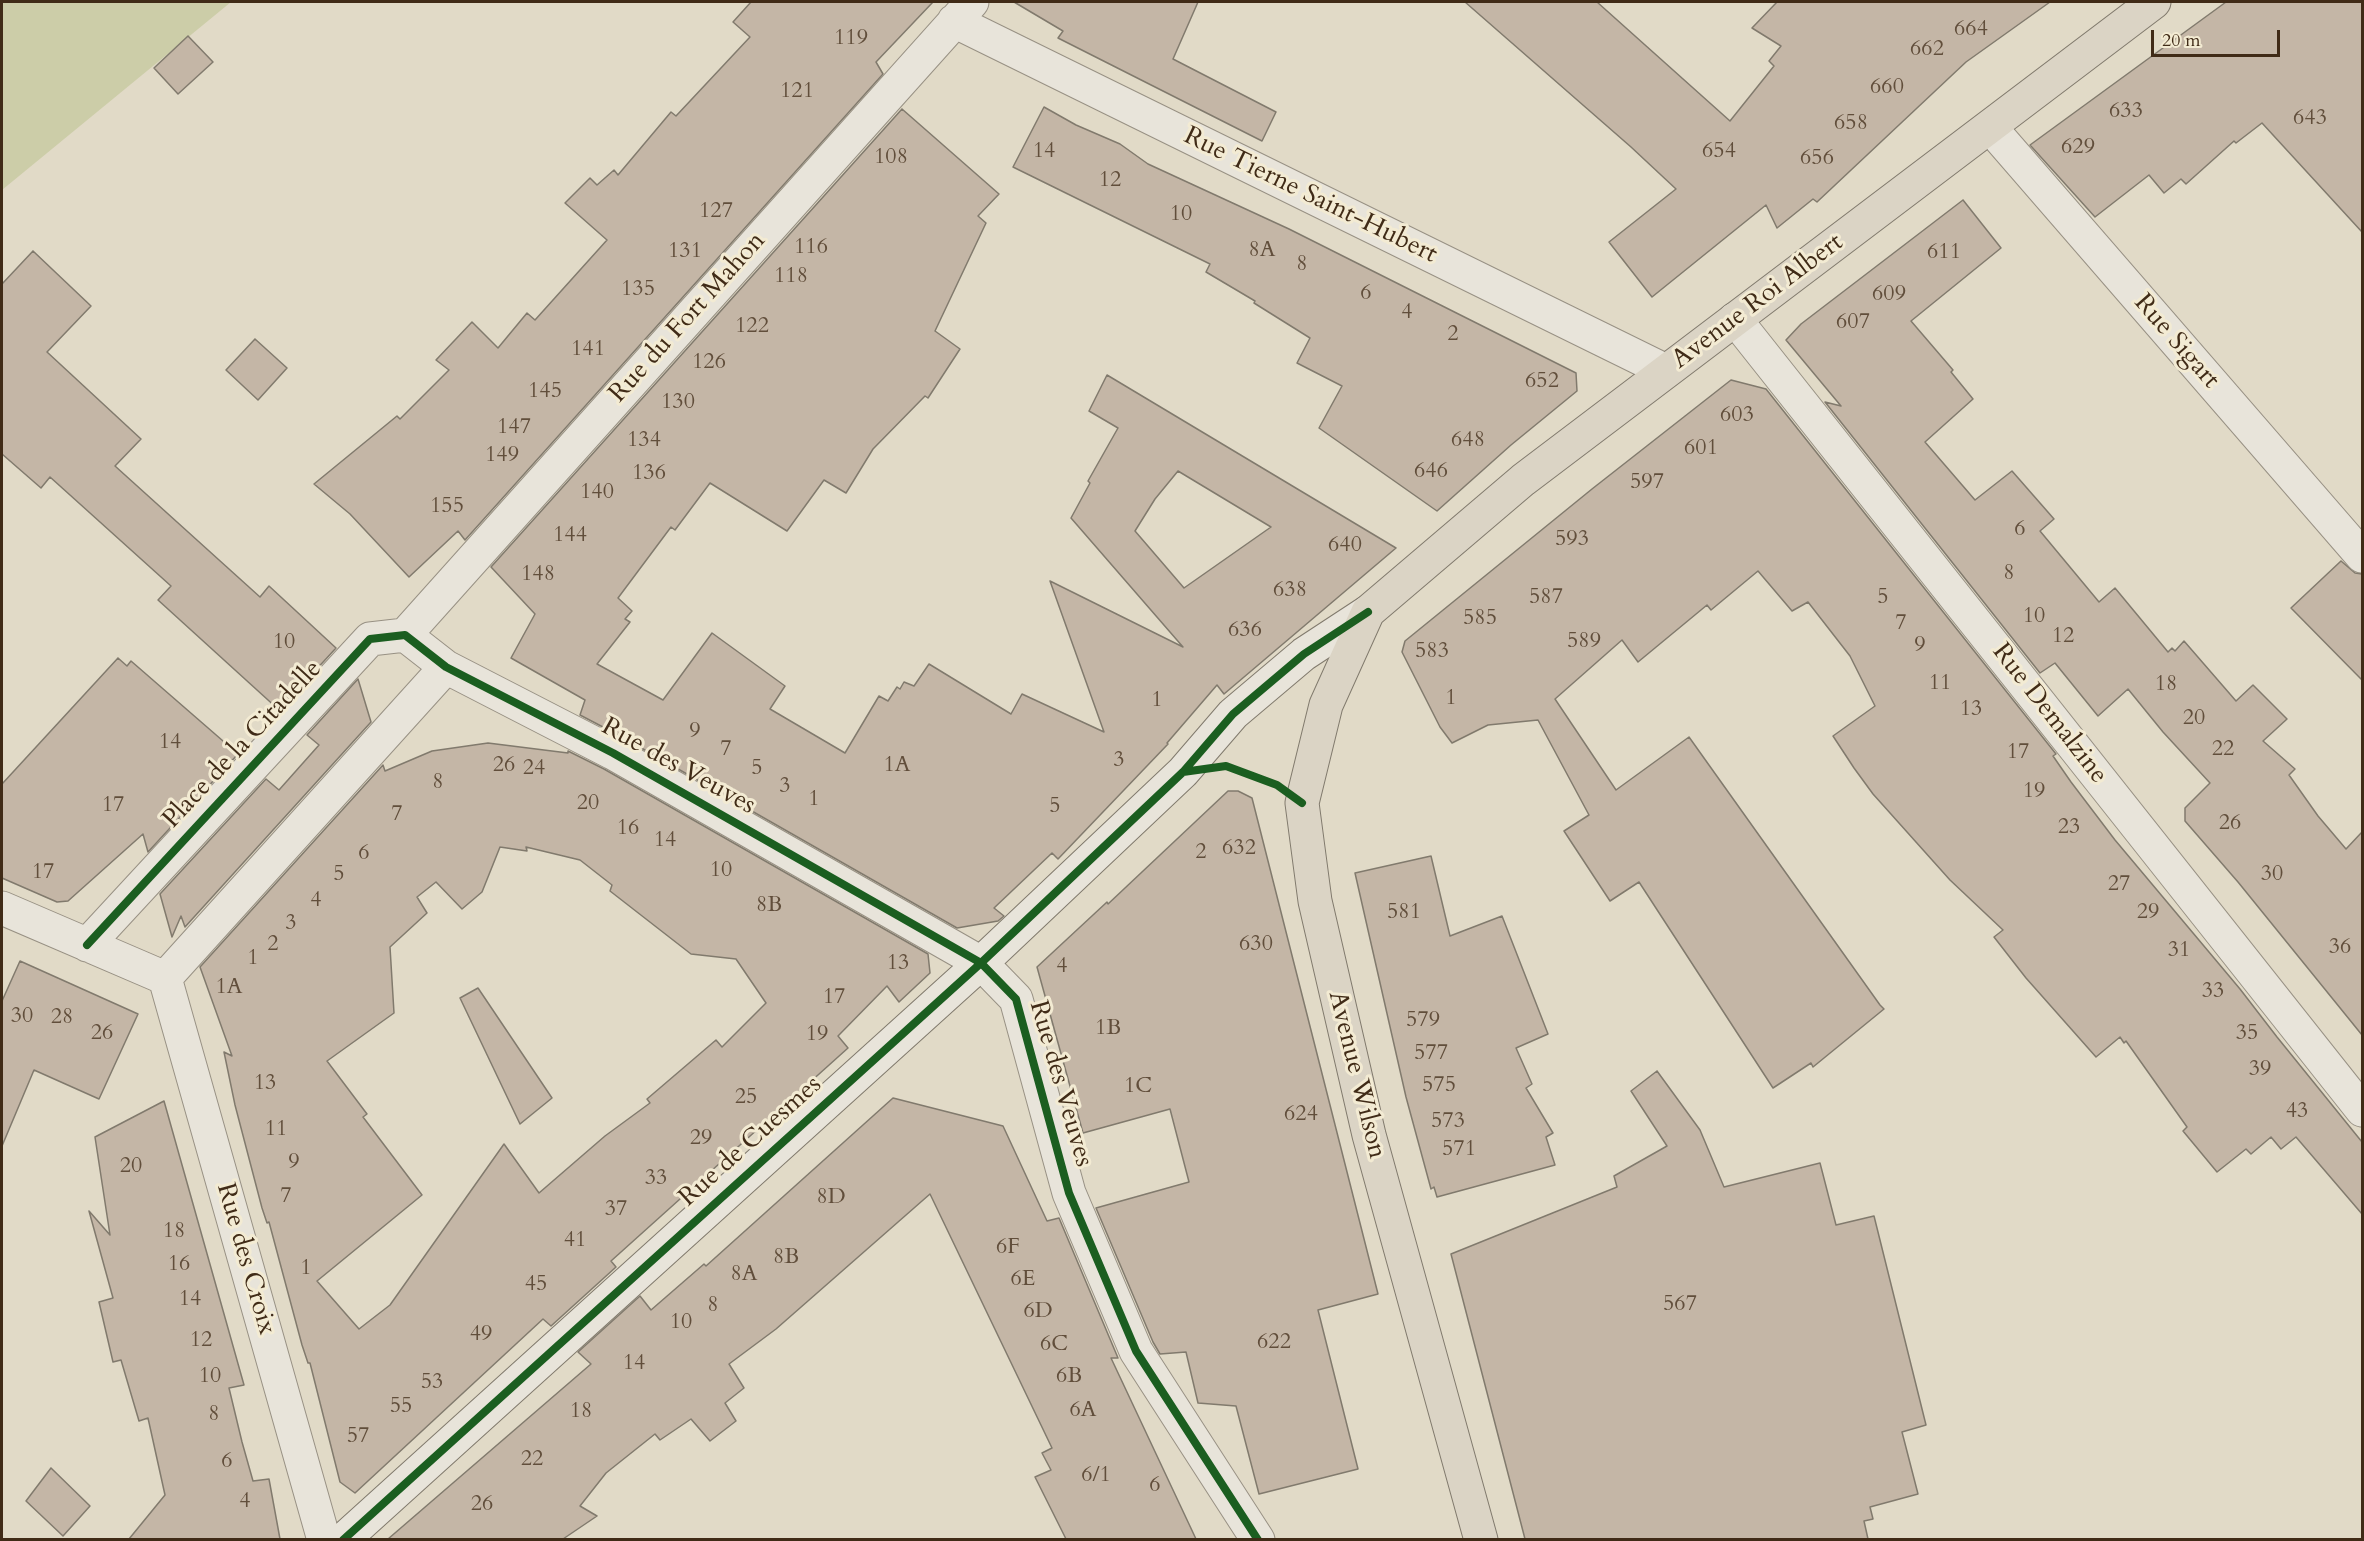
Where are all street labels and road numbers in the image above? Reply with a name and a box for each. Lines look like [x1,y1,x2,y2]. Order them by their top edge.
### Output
street label: Rue Tierne Saint-Hubert [1178,121,1442,271]
street label: Rue du Fort Mahon [603,226,773,410]
street label: Avenue Roi Albert [1666,227,1850,377]
street label: Rue Sigart [2127,288,2225,396]
street label: Rue Demalzine [1985,638,2113,790]
street label: Place de la Citadelle [157,654,329,836]
street label: Rue des Veuves [596,712,760,822]
street label: Avenue Wilson [1320,988,1392,1162]
street label: Rue des Veuves [1021,997,1099,1171]
street label: Rue de Cuesmes [673,1070,829,1214]
street label: Rue des Croix [208,1180,282,1338]

